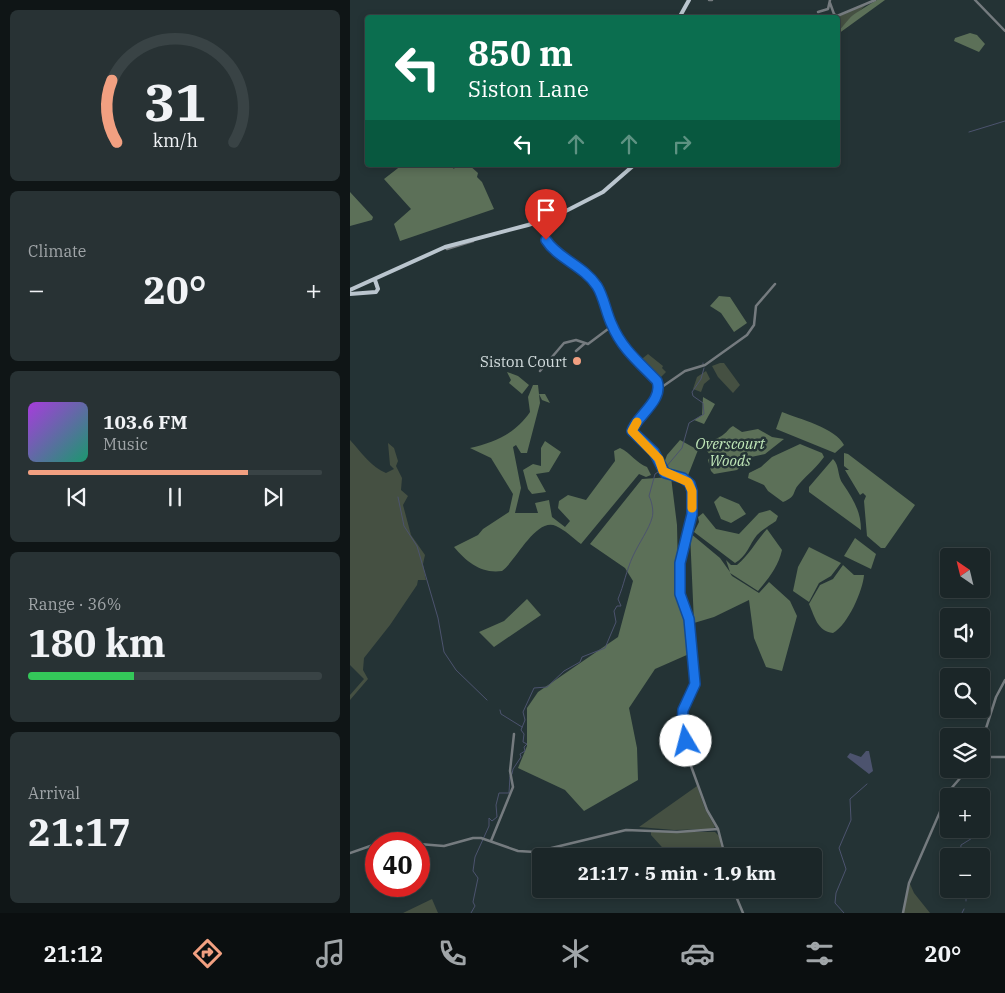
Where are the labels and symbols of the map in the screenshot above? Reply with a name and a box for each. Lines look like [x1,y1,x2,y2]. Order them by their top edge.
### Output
pin [525,189,567,240]
place label: Siston Court [480,352,567,371]
marker: Siston Court [571,355,583,367]
park label: Overscourt Woods [695,434,766,470]
north arrow [940,548,990,598]
position arrow [659,714,711,766]
speed limit sign: 40 [365,832,430,897]

